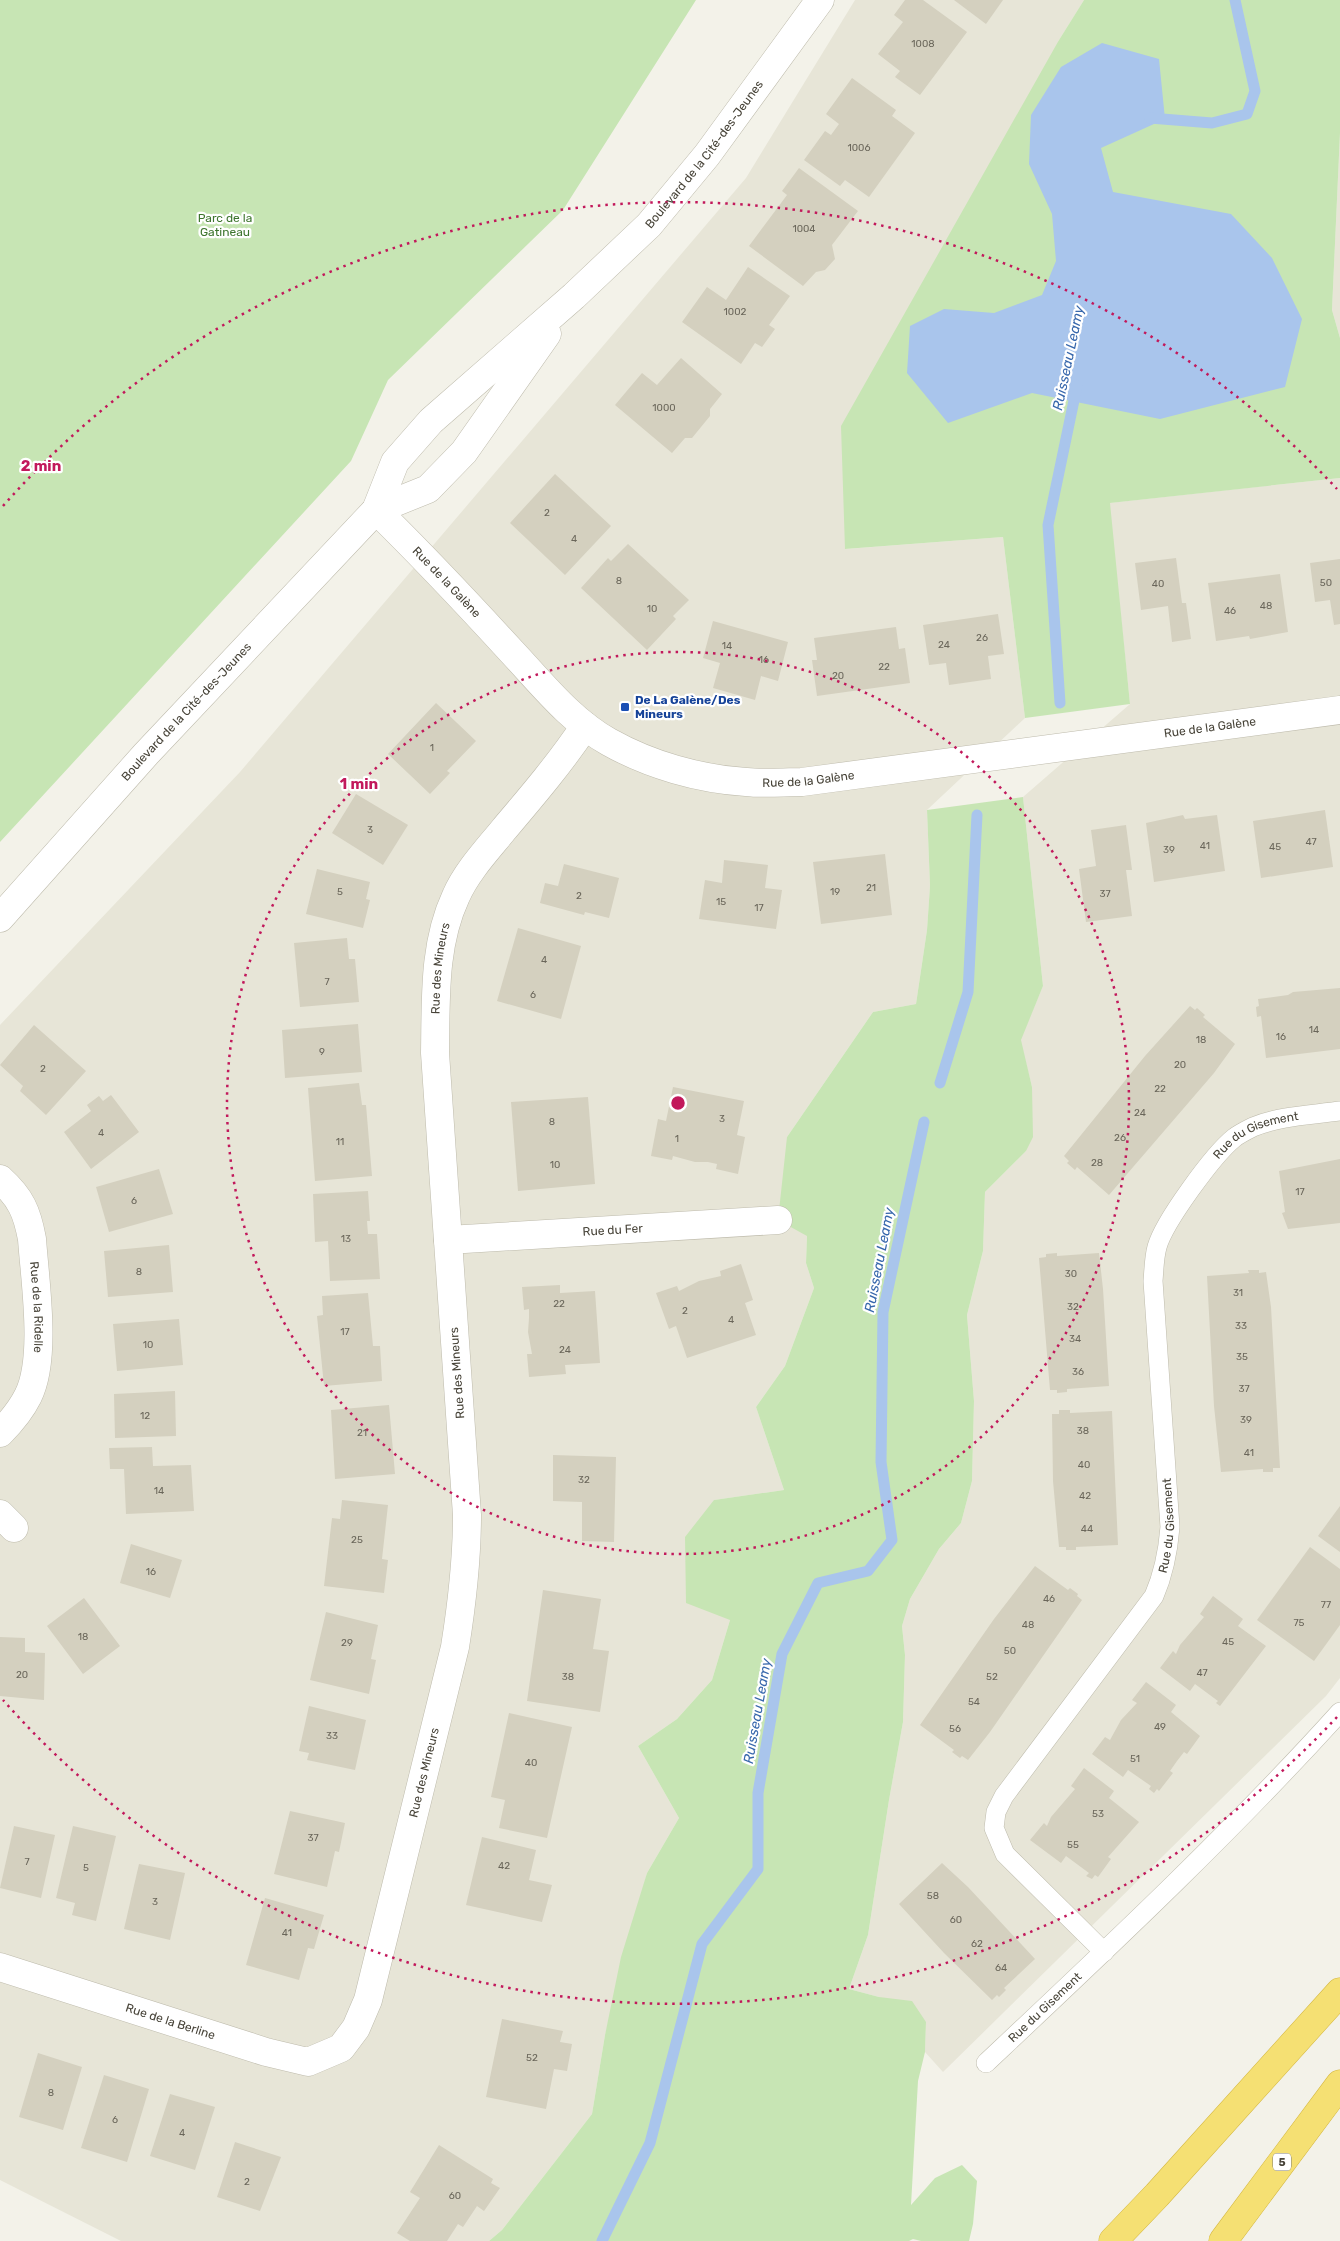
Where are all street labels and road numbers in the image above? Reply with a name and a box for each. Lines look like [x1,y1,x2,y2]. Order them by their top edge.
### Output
street label: Boulevard de la Cité-des-Jeunes [642,78,766,231]
street label: Rue de la Galène [410,544,484,621]
street label: Boulevard de la Cité-des-Jeunes [118,640,254,784]
street label: Rue de la Galène [1163,714,1257,740]
street label: Rue de la Galène [762,768,856,790]
street label: Rue des Mineurs [428,921,453,1014]
street label: Rue du Gisement [1210,1109,1300,1162]
street label: Rue du Fer [582,1221,644,1239]
street label: Rue de la Ridelle [27,1261,46,1354]
street label: Rue des Mineurs [447,1327,467,1419]
street label: Rue du Gisement [1156,1477,1177,1574]
street label: Rue des Mineurs [406,1726,442,1819]
street label: Rue du Gisement [1005,1969,1085,2045]
street label: Rue de la Berline [124,2001,217,2042]
road number: 5 [1273,2154,1291,2170]

